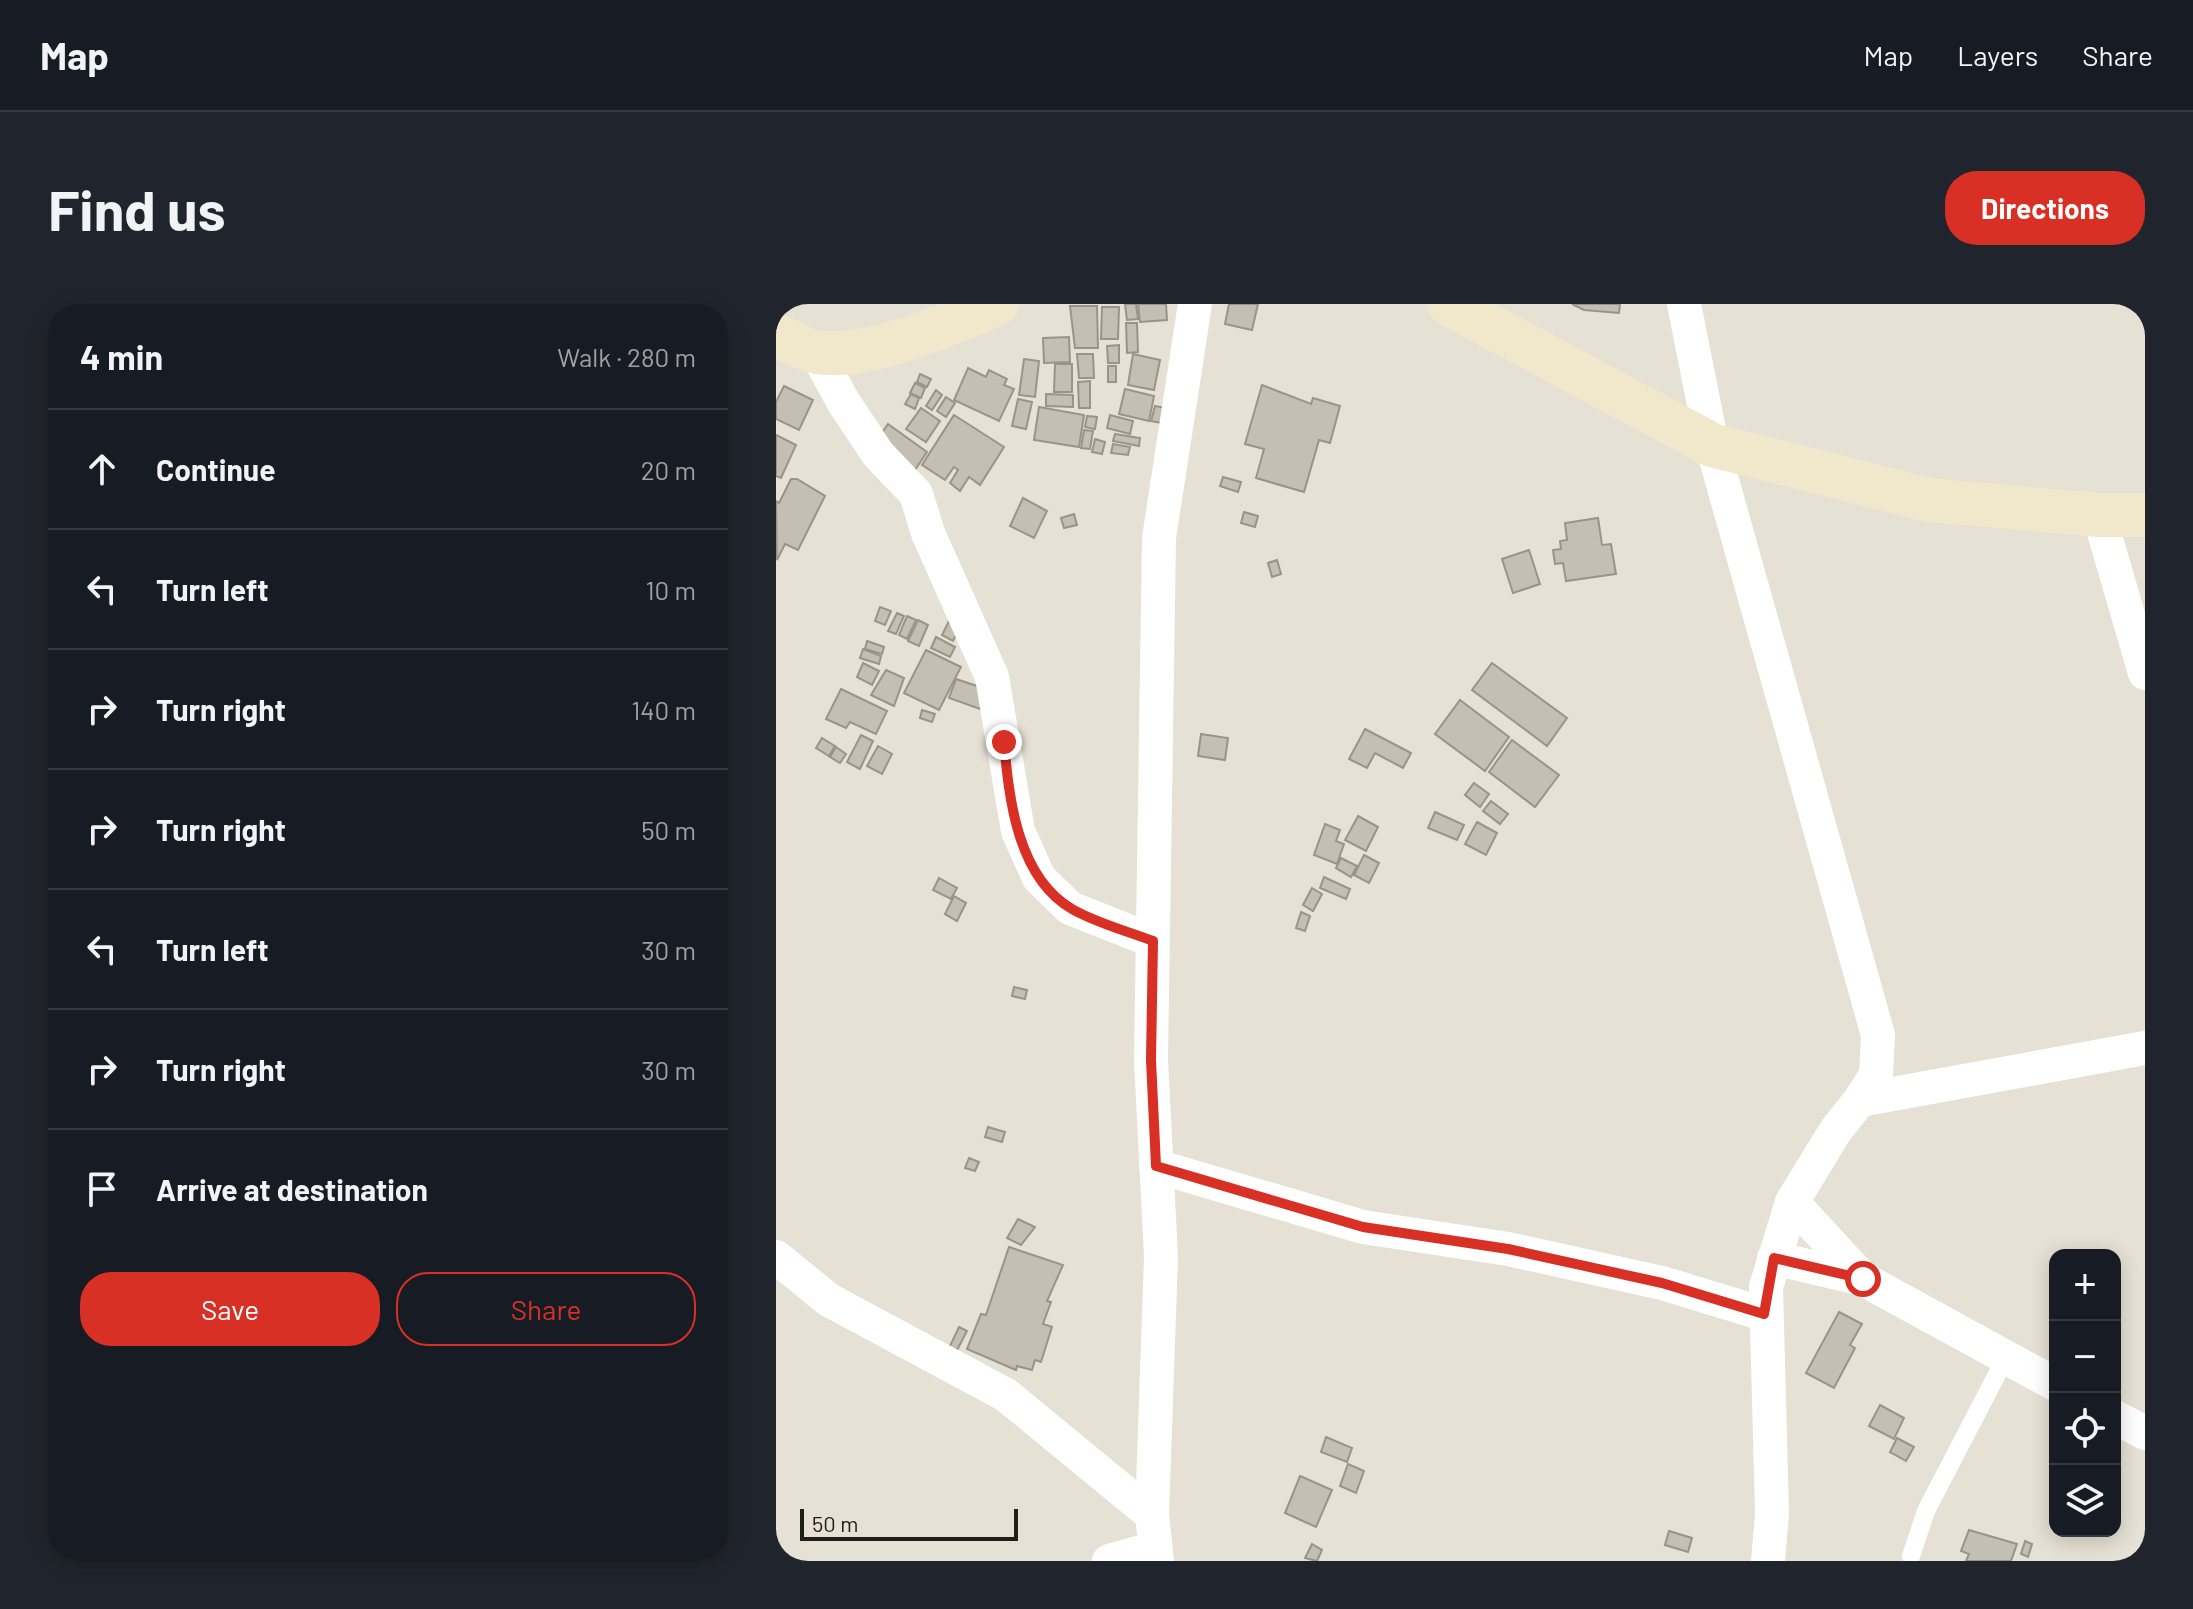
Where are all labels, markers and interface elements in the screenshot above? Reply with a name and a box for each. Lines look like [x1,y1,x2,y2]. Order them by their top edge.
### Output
text: Map [40,32,109,78]
text: Map [1863,38,1913,72]
text: Layers [1957,38,2038,72]
text: Share [2082,38,2153,72]
button: Directions [1945,171,2145,245]
text: Find us [48,175,226,242]
text: 4 min [80,336,163,377]
text: Walk · 280 m [557,341,696,372]
icon: ahead [80,447,124,491]
text: Continue [156,451,276,487]
text: 20 m [641,454,696,485]
icon: left [80,567,124,611]
text: Turn left [156,571,269,607]
text: 10 m [646,574,696,605]
icon: right [80,687,124,731]
text: Turn right [156,691,286,727]
text: 140 m [631,694,696,725]
route end [986,724,1022,760]
icon: right [80,807,124,851]
text: Turn right [156,811,286,847]
text: 50 m [641,814,696,845]
icon: left [80,927,124,971]
text: Turn left [156,931,269,967]
text: 30 m [641,934,696,965]
icon: right [80,1047,124,1091]
text: Turn right [156,1051,286,1087]
text: 30 m [641,1054,696,1085]
icon: arrive [80,1167,124,1211]
text: Arrive at destination [156,1171,428,1207]
map controls [2049,1249,2121,1537]
button: + [2049,1249,2121,1321]
route start [1845,1261,1881,1297]
button: Save [80,1272,380,1346]
button: Share [396,1272,696,1346]
button: − [2049,1321,2121,1393]
button: locate [2049,1393,2121,1465]
button: layers [2049,1465,2121,1537]
scale bar [800,1505,1018,1541]
text: 50 m [812,1510,858,1536]

